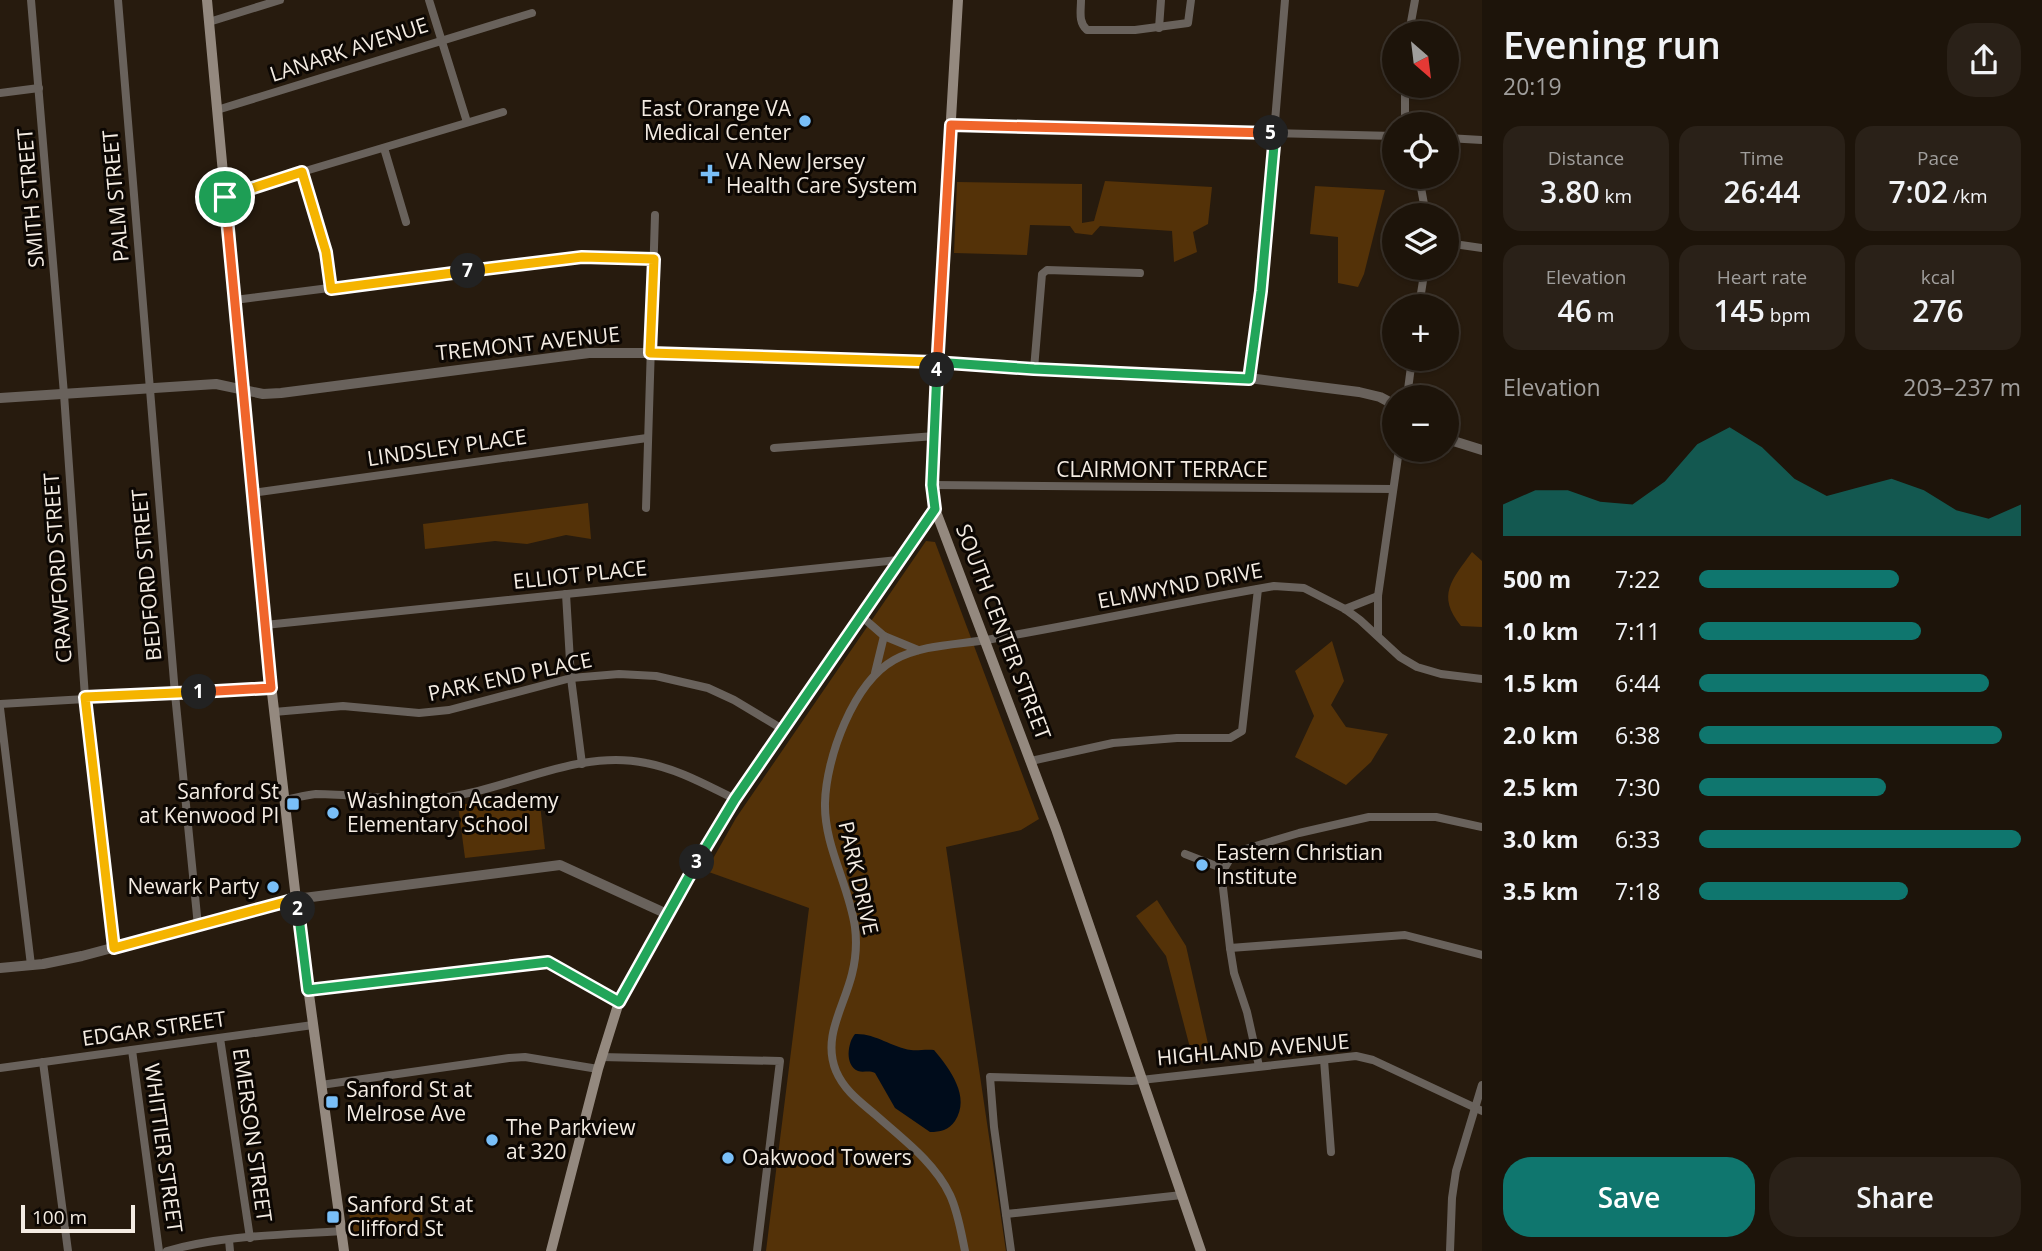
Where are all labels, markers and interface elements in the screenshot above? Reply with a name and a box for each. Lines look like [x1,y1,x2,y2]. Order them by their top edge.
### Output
street label: LANARK AVENUE [266,10,431,88]
text: Evening run [1503,18,1721,70]
north arrow [1382,21,1460,98]
map controls [1382,21,1459,462]
button: share [1947,23,2021,97]
text: 20:19 [1503,70,1562,102]
place label: East Orange VA Medical Center [641,94,792,146]
button: locate [1382,112,1459,189]
marker: East Orange VA Medical Center [797,113,813,129]
pin: 5 [1254,116,1288,150]
text: 5 [1265,119,1276,145]
street label: SMITH STREET [10,127,50,269]
street label: PALM STREET [95,129,135,263]
text: Distance [1548,145,1624,171]
text: Time [1740,145,1784,171]
text: Pace [1917,145,1959,171]
place label: VA New Jersey Health Care System [726,147,918,199]
marker: VA New Jersey Health Care System [700,164,720,184]
pin [195,167,255,227]
text: 3.80 [1540,171,1600,212]
text: 26:44 [1724,171,1800,212]
text: 7:02 [1888,171,1948,212]
icon: arrive [206,178,244,216]
text: km [1600,183,1632,209]
text: /km [1948,183,1988,209]
button: layers [1382,203,1459,280]
pin: 7 [450,254,486,288]
text: 7 [462,257,473,283]
text: Elevation [1546,264,1626,290]
text: Heart rate [1717,264,1807,290]
text: kcal [1921,264,1955,290]
text: 46 [1558,290,1592,331]
text: 145 [1713,290,1765,331]
text: 276 [1912,290,1964,331]
button: + [1382,294,1459,371]
text: m [1592,302,1614,328]
text: bpm [1765,302,1811,328]
street label: TREMONT AVENUE [435,319,621,367]
pin: 4 [920,352,954,388]
text: 4 [931,356,942,382]
text: Elevation [1503,371,1601,403]
text: 203–237 m [1903,371,2021,403]
button: − [1382,385,1459,462]
street label: LINDSLEY PLACE [365,422,529,472]
street label: CLAIRMONT TERRACE [1056,455,1268,483]
street label: CRAWFORD STREET [36,472,78,664]
street label: BEDFORD STREET [125,488,167,662]
street label: SOUTH CENTER STREET [950,520,1058,744]
street label: ELLIOT PLACE [512,553,648,595]
street label: ELMWYND DRIVE [1095,555,1265,615]
text: 500 m [1503,563,1571,595]
text: 7:22 [1615,563,1661,595]
text: 1.0 km [1503,615,1579,647]
text: 7:11 [1615,615,1661,647]
street label: PARK END PLACE [425,645,594,707]
text: 1.5 km [1503,667,1579,699]
text: 6:44 [1615,667,1661,699]
pin: 1 [182,674,216,710]
text: 1 [193,678,204,704]
text: 2.0 km [1503,719,1579,751]
text: 6:38 [1615,719,1661,751]
text: 2.5 km [1503,771,1579,803]
text: 7:30 [1615,771,1661,803]
place label: Sanford St at Kenwood Pl [139,777,279,829]
place label: Washington Academy Elementary School [347,786,559,838]
marker: Sanford St at Kenwood Pl [285,796,301,812]
marker: Washington Academy Elementary School [325,805,341,821]
street label: PARK DRIVE [832,818,886,937]
text: 3.0 km [1503,823,1579,855]
text: 6:33 [1615,823,1661,855]
place label: Eastern Christian Institute [1216,838,1383,890]
pin: 3 [680,844,714,880]
text: 3 [691,848,702,874]
marker: Eastern Christian Institute [1194,857,1210,873]
place label: Newark Party [127,872,259,900]
text: 3.5 km [1503,875,1579,907]
text: 7:18 [1615,875,1661,907]
marker: Newark Party [265,879,281,895]
pin: 2 [280,892,316,926]
text: 2 [292,895,303,921]
street label: EDGAR STREET [80,1004,228,1052]
street label: HIGHLAND AVENUE [1156,1027,1350,1071]
street label: EMERSON STREET [227,1046,279,1224]
street label: WHITTIER STREET [138,1061,190,1235]
place label: Sanford St at Melrose Ave [346,1075,472,1127]
marker: Sanford St at Melrose Ave [324,1094,340,1110]
place label: The Parkview at 320 [506,1113,636,1165]
marker: The Parkview at 320 [484,1132,500,1148]
place label: Oakwood Towers [742,1143,912,1171]
marker: Oakwood Towers [720,1150,736,1166]
button: Save [1503,1157,1755,1237]
button: Share [1769,1157,2021,1237]
place label: Sanford St at Clifford St [347,1190,473,1242]
scale bar [21,1202,135,1234]
text: 100 m [32,1204,87,1230]
marker: Sanford St at Clifford St [325,1209,341,1225]

